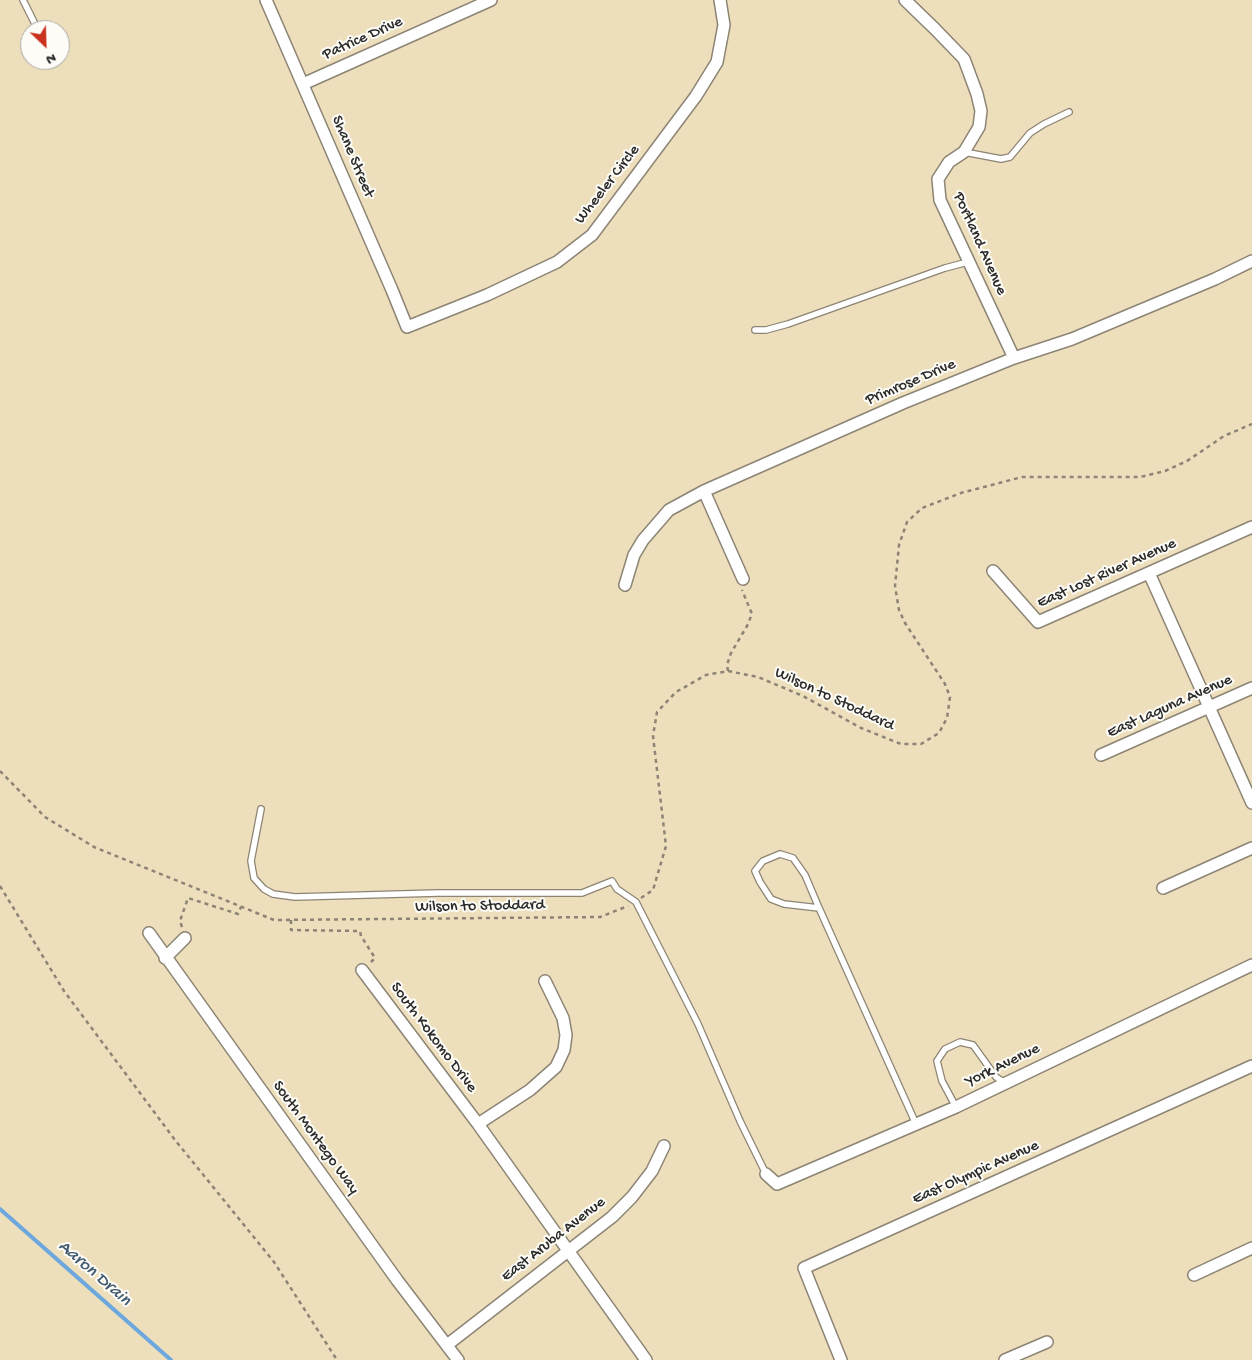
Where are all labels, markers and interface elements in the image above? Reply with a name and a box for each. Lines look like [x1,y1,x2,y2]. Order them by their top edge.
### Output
street label: Patrice Drive [320,13,406,65]
north arrow [20,20,70,70]
text: N [43,49,59,68]
street label: Shane Street [326,113,378,201]
street label: Wheeler Circle [571,142,645,228]
street label: Portland Avenue [948,190,1010,298]
street label: Primrose Drive [863,355,959,411]
street label: East Lost River Avenue [1035,535,1179,613]
street label: Wilson to Stoddard [771,664,897,736]
street label: East Laguna Avenue [1105,671,1235,743]
street label: Wilson to Stoddard [415,896,545,918]
street label: South Kokomo Drive [385,979,481,1097]
street label: York Avenue [963,1040,1043,1092]
street label: South Montego Way [267,1078,363,1198]
street label: East Olympic Avenue [910,1137,1042,1209]
street label: East Aruba Avenue [498,1193,610,1287]
water label: Aaron Drain [53,1236,135,1312]

